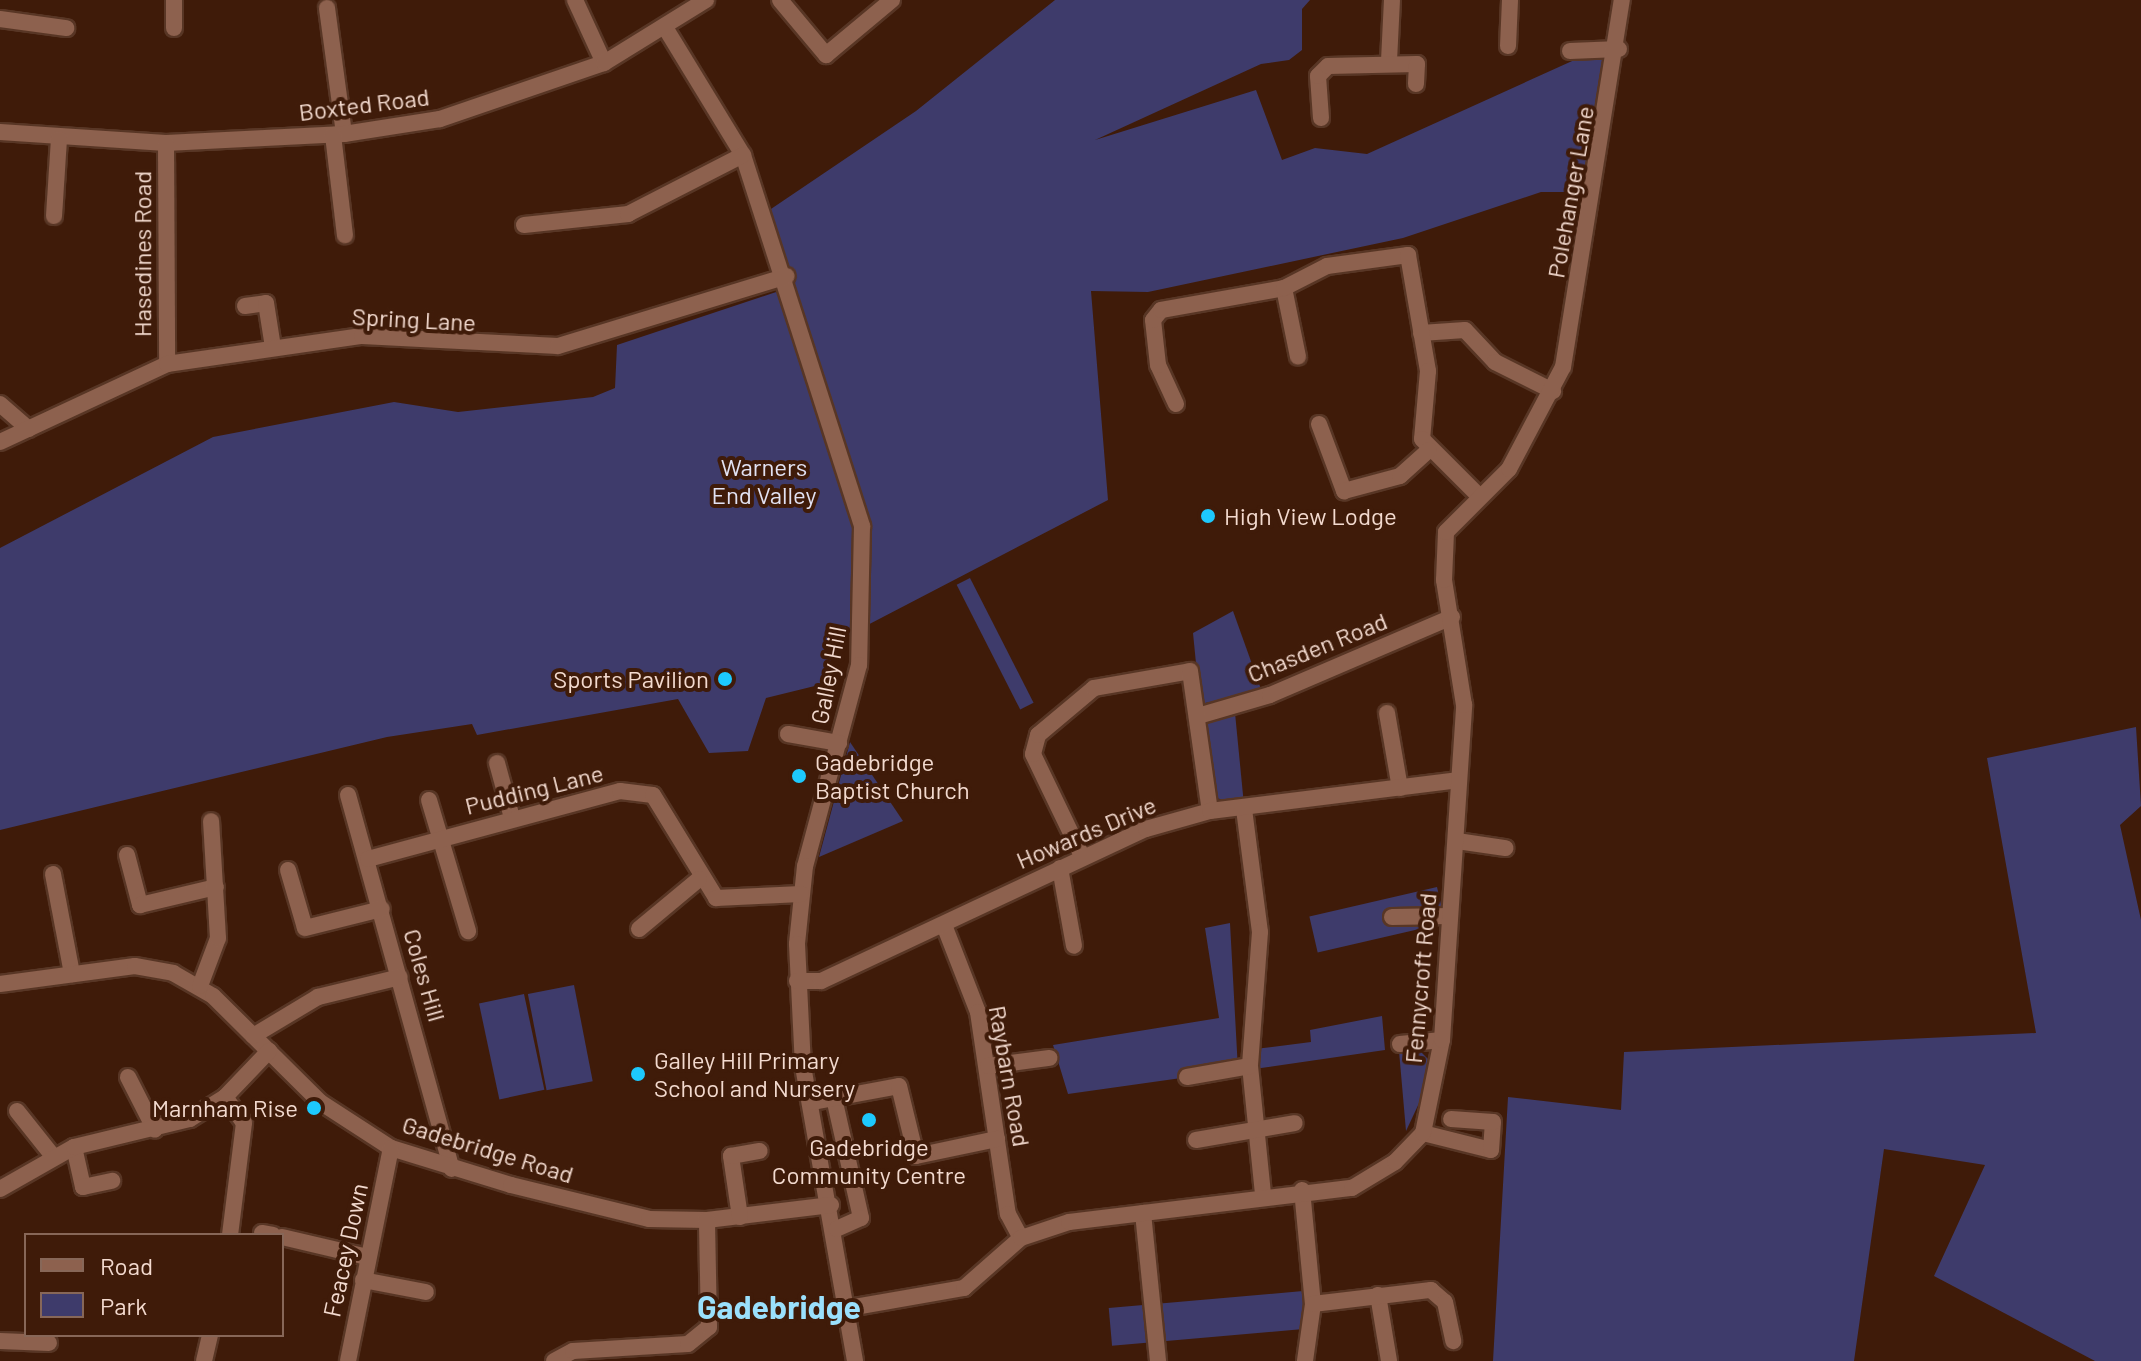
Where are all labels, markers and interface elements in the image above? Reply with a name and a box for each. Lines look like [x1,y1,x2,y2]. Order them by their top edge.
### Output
street label: Boxted Road [297,82,431,126]
street label: Polehanger Lane [1541,104,1599,280]
street label: Hasedines Road [128,171,156,337]
street label: Spring Lane [351,301,477,337]
park label: Warners End Valley [711,453,817,509]
place label: High View Lodge [1224,502,1397,530]
marker: High View Lodge [1199,507,1217,525]
street label: Chasden Road [1243,606,1391,688]
street label: Galley Hill [804,624,852,726]
place label: Sports Pavilion [553,665,709,693]
marker: Sports Pavilion [716,670,734,688]
place label: Gadebridge Baptist Church [815,748,970,804]
street label: Pudding Lane [462,758,606,820]
marker: Gadebridge Baptist Church [790,767,808,785]
street label: Howards Drive [1012,790,1160,874]
street label: Fennycroft Road [1398,892,1442,1064]
street label: Coles Hill [398,925,452,1025]
street label: Raybarn Road [983,1003,1037,1149]
place label: Galley Hill Primary School and Nursery [654,1046,855,1102]
marker: Galley Hill Primary School and Nursery [629,1065,647,1083]
place label: Marnham Rise [152,1094,298,1122]
marker: Marnham Rise [305,1099,323,1117]
street label: Gadebridge Road [399,1109,577,1189]
marker: Gadebridge Community Centre [860,1111,878,1129]
place label: Gadebridge Community Centre [772,1133,966,1189]
street label: Feacey Down [317,1180,373,1320]
legend [24,1233,284,1337]
text: Road [100,1251,153,1280]
district label: Gadebridge [697,1287,861,1325]
text: Park [100,1291,147,1320]

